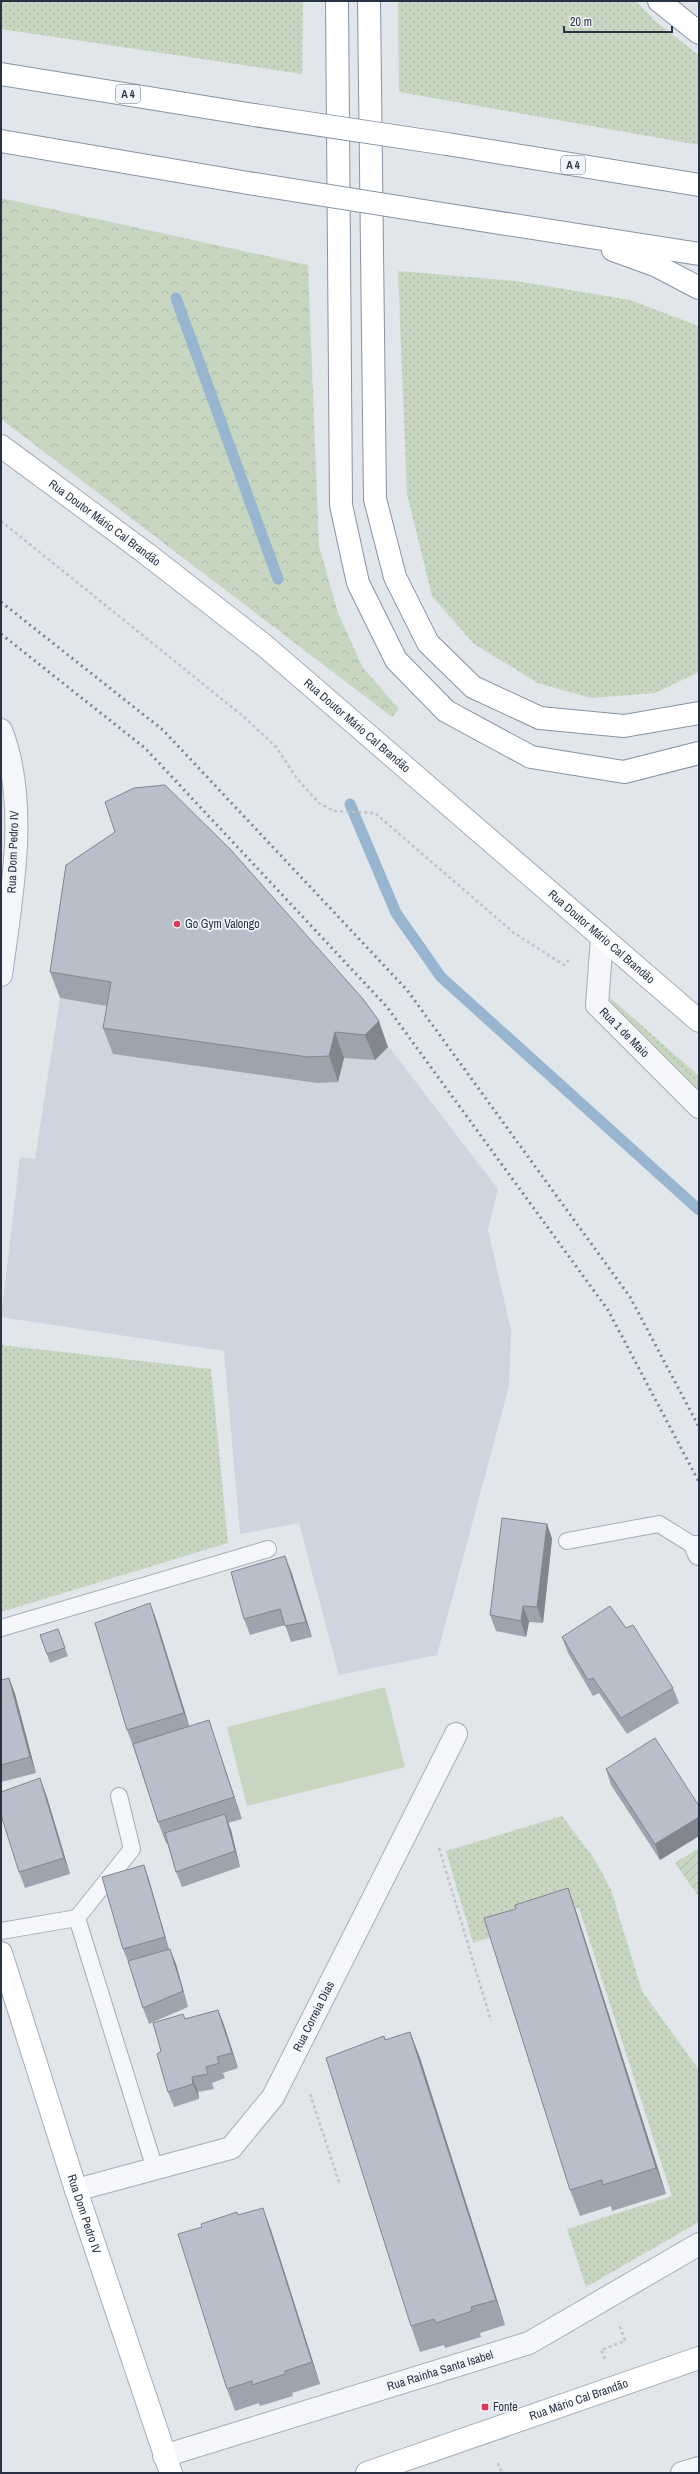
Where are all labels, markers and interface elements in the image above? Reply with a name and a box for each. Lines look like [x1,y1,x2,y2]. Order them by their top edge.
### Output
scale bar [564,8,672,34]
text: 20 m [570,14,592,30]
road number: A 4 [116,85,140,103]
road number: A 4 [561,156,585,174]
street label: Rua Doutor Mário Cal Brandão [45,476,164,570]
street label: Rua Doutor Mário Cal Brandão [300,675,414,776]
street label: Rua Dom Pedro IV [4,810,22,894]
street label: Rua Doutor Mário Cal Brandão [545,886,658,987]
place label: Go Gym Valongo [185,916,260,932]
marker: Go Gym Valongo [172,919,182,929]
street label: Rua 1 de Maio [596,1004,653,1061]
street label: Rua Correia Dias [289,1978,338,2054]
street label: Rua Dom Pedro IV [64,2172,105,2256]
street label: Rua Rainha Santa Isabel [385,2347,495,2394]
street label: Rua Mário Cal Brandão [527,2375,630,2424]
place label: Fonte [493,2399,518,2415]
marker: Fonte [480,2402,490,2412]

